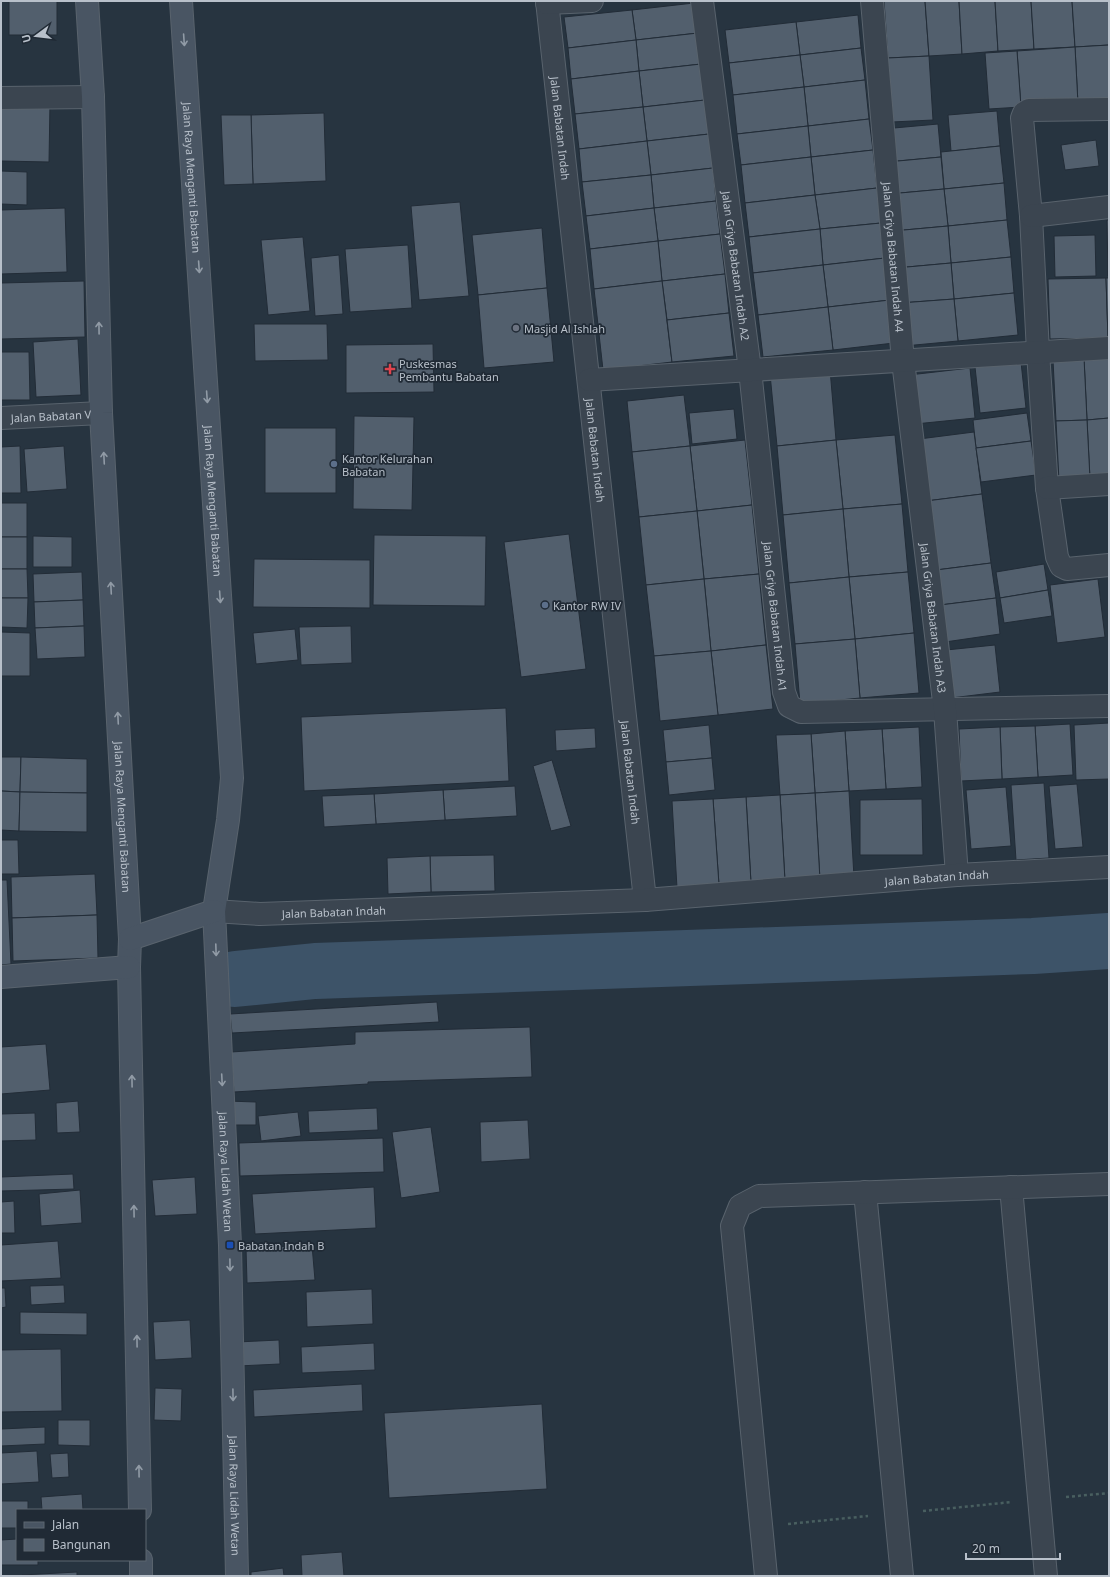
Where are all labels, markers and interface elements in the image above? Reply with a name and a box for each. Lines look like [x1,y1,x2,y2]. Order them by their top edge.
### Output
north arrow [16,16,56,56]
text: U [18,33,34,45]
one-way arrow [180,33,187,46]
street label: Jalan Babatan Indah [548,75,574,181]
street label: Jalan Raya Menganti Babatan [180,101,205,254]
street label: Jalan Griya Babatan Indah A4 [880,180,908,333]
street label: Jalan Griya Babatan Indah A2 [719,189,754,341]
one-way arrow [195,260,202,273]
place label: Masjid Al Ishlah [524,321,605,336]
one-way arrow [95,322,103,335]
marker: Masjid Al Ishlah [511,323,521,333]
place label: Puskesmas Pembantu Babatan [399,356,499,384]
marker: Puskesmas Pembantu Babatan [384,363,396,375]
one-way arrow [204,390,211,403]
street label: Jalan Babatan Indah [583,397,609,503]
street label: Jalan Babatan V [9,406,92,425]
street label: Jalan Raya Menganti Babatan [201,424,226,577]
place label: Kantor Kelurahan Babatan [342,451,433,479]
one-way arrow [100,452,107,465]
marker: Kantor Kelurahan Babatan [329,459,339,469]
street label: Jalan Griya Babatan Indah A1 [761,540,791,692]
street label: Jalan Griya Babatan Indah A3 [917,541,950,693]
one-way arrow [107,582,114,595]
one-way arrow [217,590,224,603]
place label: Kantor RW IV [553,598,621,613]
marker: Kantor RW IV [540,600,550,610]
one-way arrow [114,712,122,725]
street label: Jalan Babatan Indah [618,719,644,825]
street label: Jalan Raya Menganti Babatan [112,740,135,893]
street label: Jalan Babatan Indah [883,866,989,888]
street label: Jalan Babatan Indah [280,902,386,921]
one-way arrow [212,943,220,956]
one-way arrow [218,1073,225,1086]
one-way arrow [128,1075,136,1088]
street label: Jalan Raya Lidah Wetan [216,1110,237,1232]
one-way arrow [131,1205,138,1218]
place label: Babatan Indah B [238,1238,324,1253]
marker: Babatan Indah B [225,1240,235,1250]
one-way arrow [226,1258,234,1271]
one-way arrow [133,1335,141,1348]
one-way arrow [229,1388,237,1401]
street label: Jalan Raya Lidah Wetan [227,1434,244,1556]
one-way arrow [135,1465,143,1478]
legend [16,1509,146,1561]
text: Jalan [51,1516,79,1533]
scale bar [966,1535,1060,1561]
text: Bangunan [52,1536,110,1553]
text: 20 m [972,1540,1000,1557]

